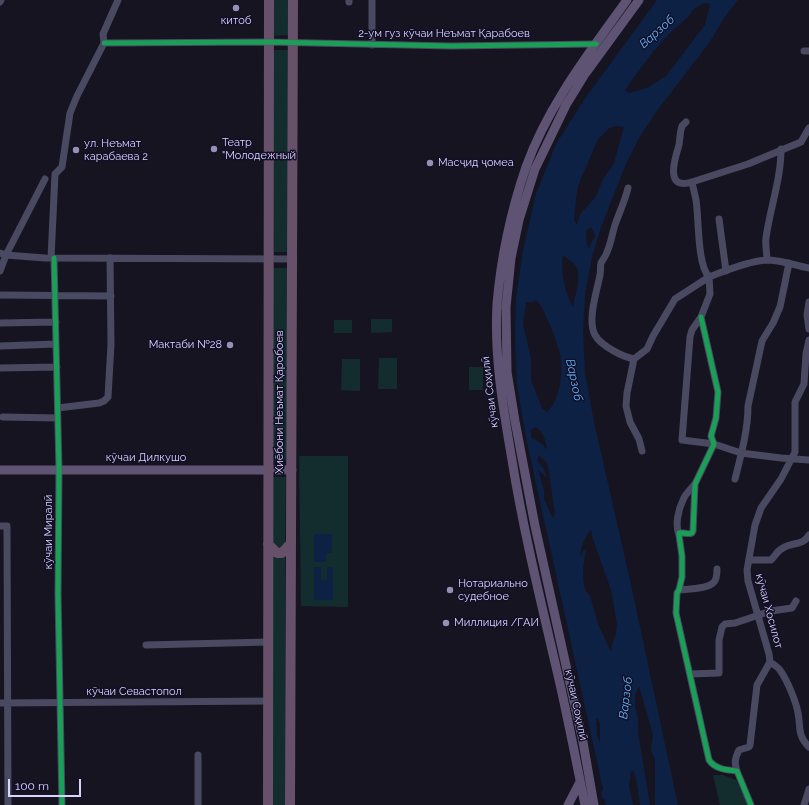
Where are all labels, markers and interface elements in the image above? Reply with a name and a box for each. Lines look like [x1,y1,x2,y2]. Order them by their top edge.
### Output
marker: китоб [231,3,241,13]
water label: Варзоб [636,13,678,51]
place label: китоб [221,14,251,28]
street label: 2-ум гуз кӯчаи Неъмат Қарабоев [358,27,530,41]
place label: Театр "Молодежный [222,136,296,162]
place label: ул. Неъмат карабаева 2 [84,137,148,163]
marker: Театр "Молодежный [209,144,219,154]
marker: ул. Неъмат карабаева 2 [71,145,81,155]
place label: Масҷид ҷомеа [438,156,514,170]
marker: Масҷид ҷомеа [425,158,435,168]
street label: Хиёбони Неъмат Қаробоев [273,330,287,474]
place label: Мактаби №28 [149,338,222,352]
marker: Мактаби №28 [225,340,235,350]
street label: кӯчаи Соҳилӣ [479,355,501,429]
water label: Варзоб [563,358,585,402]
street label: кӯчаи Дилкушо [106,451,186,465]
street label: кӯчаи Миралӣ [42,495,56,569]
street label: кӯчаи Хосилот [753,572,785,650]
place label: Нотариально судебное [458,577,528,603]
marker: Нотариально судебное [445,585,455,595]
place label: Миллиция /ГАИ [454,616,539,630]
marker: Миллиция /ГАИ [441,618,451,628]
street label: кӯчаи Соҳилӣ [562,668,590,742]
water label: Варзоб [616,676,636,720]
street label: кӯчаи Севастопол [86,685,182,699]
scale bar [10,771,83,797]
text: 100 m [15,779,49,793]

